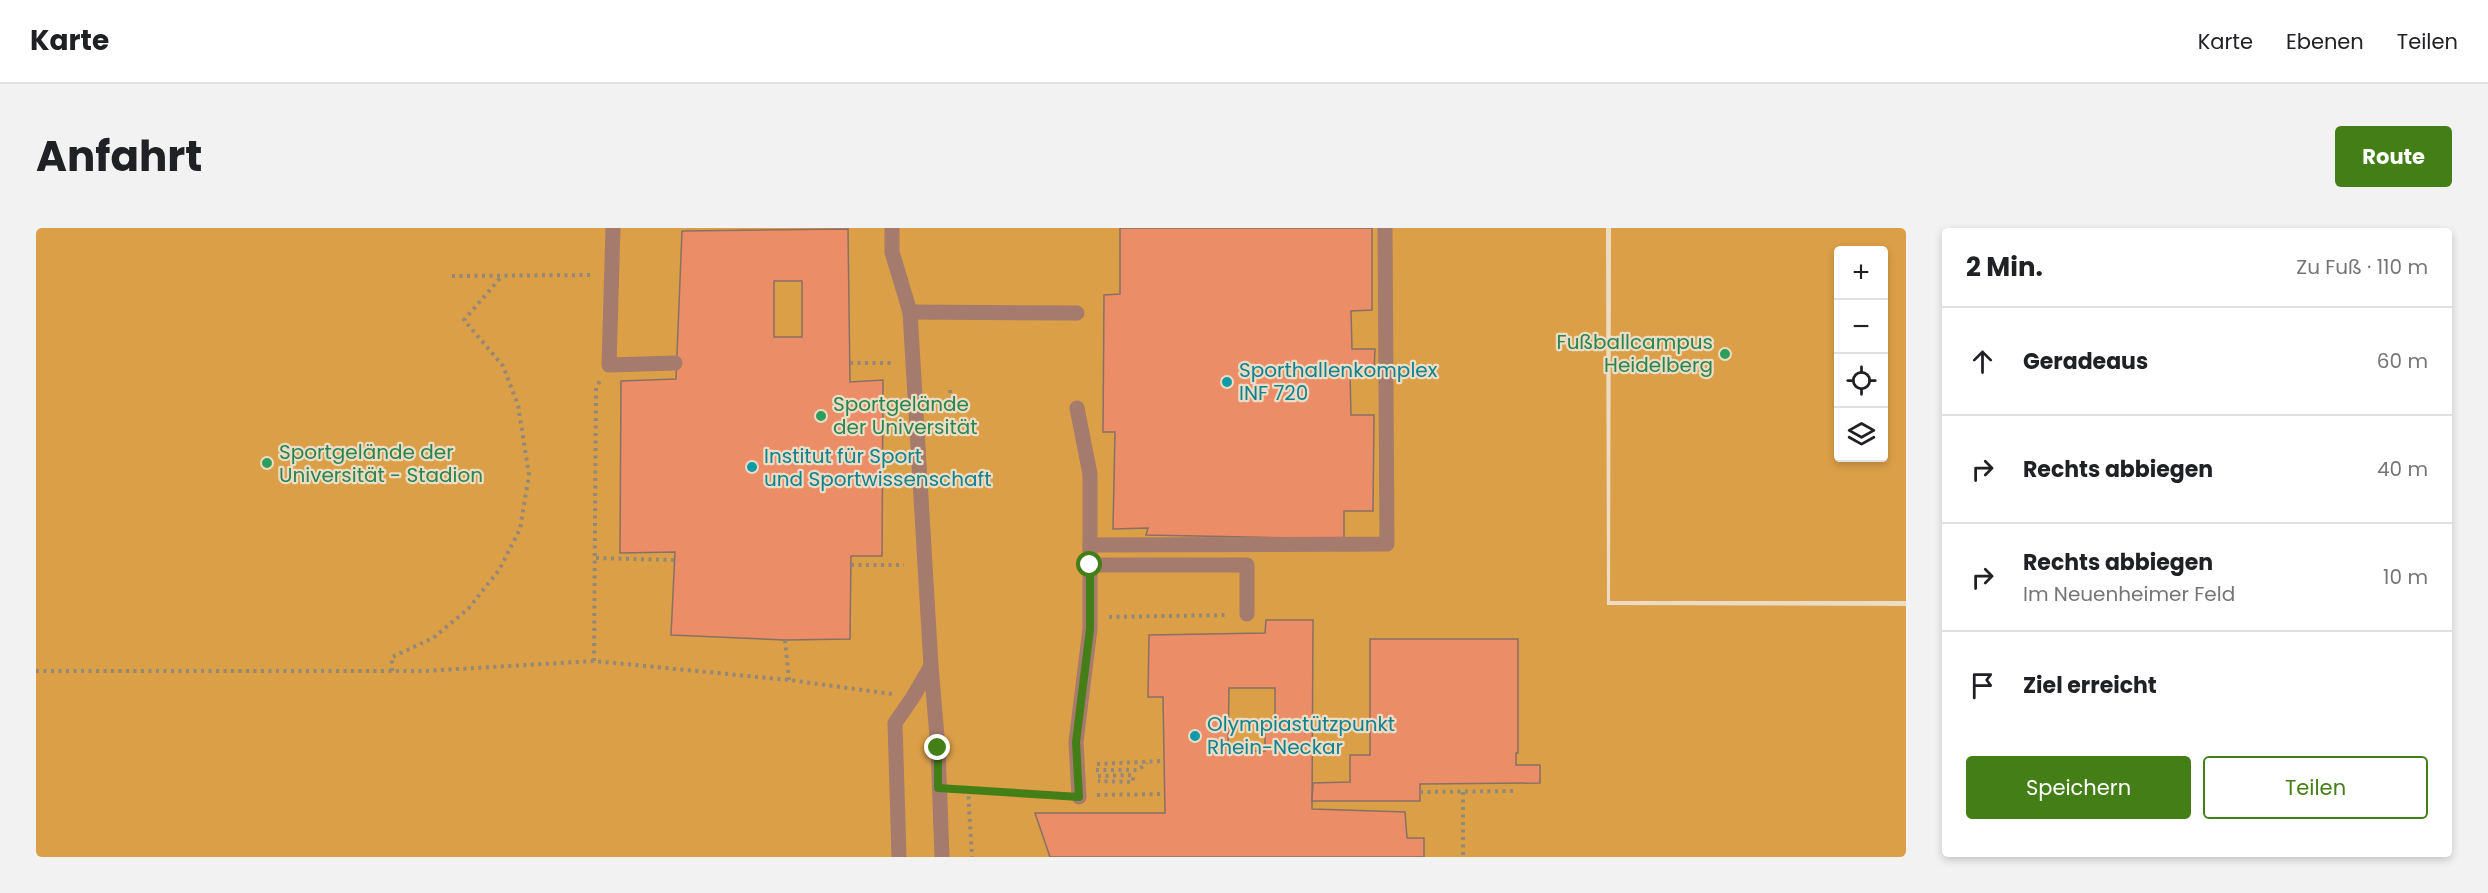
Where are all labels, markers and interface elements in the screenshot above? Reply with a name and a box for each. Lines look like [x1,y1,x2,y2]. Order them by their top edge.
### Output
text: Karte [30,21,109,60]
text: Karte [2198,27,2253,56]
text: Ebenen [2286,27,2364,56]
text: Teilen [2397,27,2458,56]
button: Route [2335,126,2452,187]
text: Anfahrt [36,127,202,186]
map controls [1834,246,1888,462]
button: + [1834,246,1888,300]
text: 2 Min. [1966,249,2043,285]
text: Zu Fuß · 110 m [2296,253,2428,281]
button: − [1834,300,1888,354]
place label: Fußballcampus Heidelberg [1557,328,1713,379]
icon: ahead [1966,345,1999,378]
text: Geradeaus [2023,346,2148,377]
marker: Fußballcampus Heidelberg [1718,347,1732,361]
text: 60 m [2377,347,2428,375]
button: locate [1834,354,1888,408]
place label: Sporthallenkomplex INF 720 [1239,356,1438,407]
marker: Sporthallenkomplex INF 720 [1220,375,1234,389]
place label: Sportgelände der Universität [833,390,977,441]
button: layers [1834,408,1888,462]
marker: Sportgelände der Universität [814,409,828,423]
place label: Sportgelände der Universität - Stadion [279,438,483,489]
place label: Institut für Sport und Sportwissenschaft [764,442,991,493]
icon: right [1966,453,1999,486]
text: Rechts abbiegen [2023,454,2213,485]
text: 40 m [2377,455,2428,483]
marker: Sportgelände der Universität - Stadion [260,456,274,470]
marker: Institut für Sport und Sportwissenschaft [745,460,759,474]
text: Rechts abbiegen [2023,547,2213,578]
route start [1076,551,1102,577]
icon: right [1966,561,1999,594]
text: 10 m [2383,563,2428,591]
text: Im Neuenheimer Feld [2023,580,2235,608]
icon: arrive [1966,669,1999,702]
text: Ziel erreicht [2023,670,2157,701]
place label: Olympiastützpunkt Rhein-Neckar [1207,710,1395,761]
marker: Olympiastützpunkt Rhein-Neckar [1188,729,1202,743]
route end [924,734,950,760]
button: Speichern [1966,756,2191,819]
button: Teilen [2203,756,2428,819]

